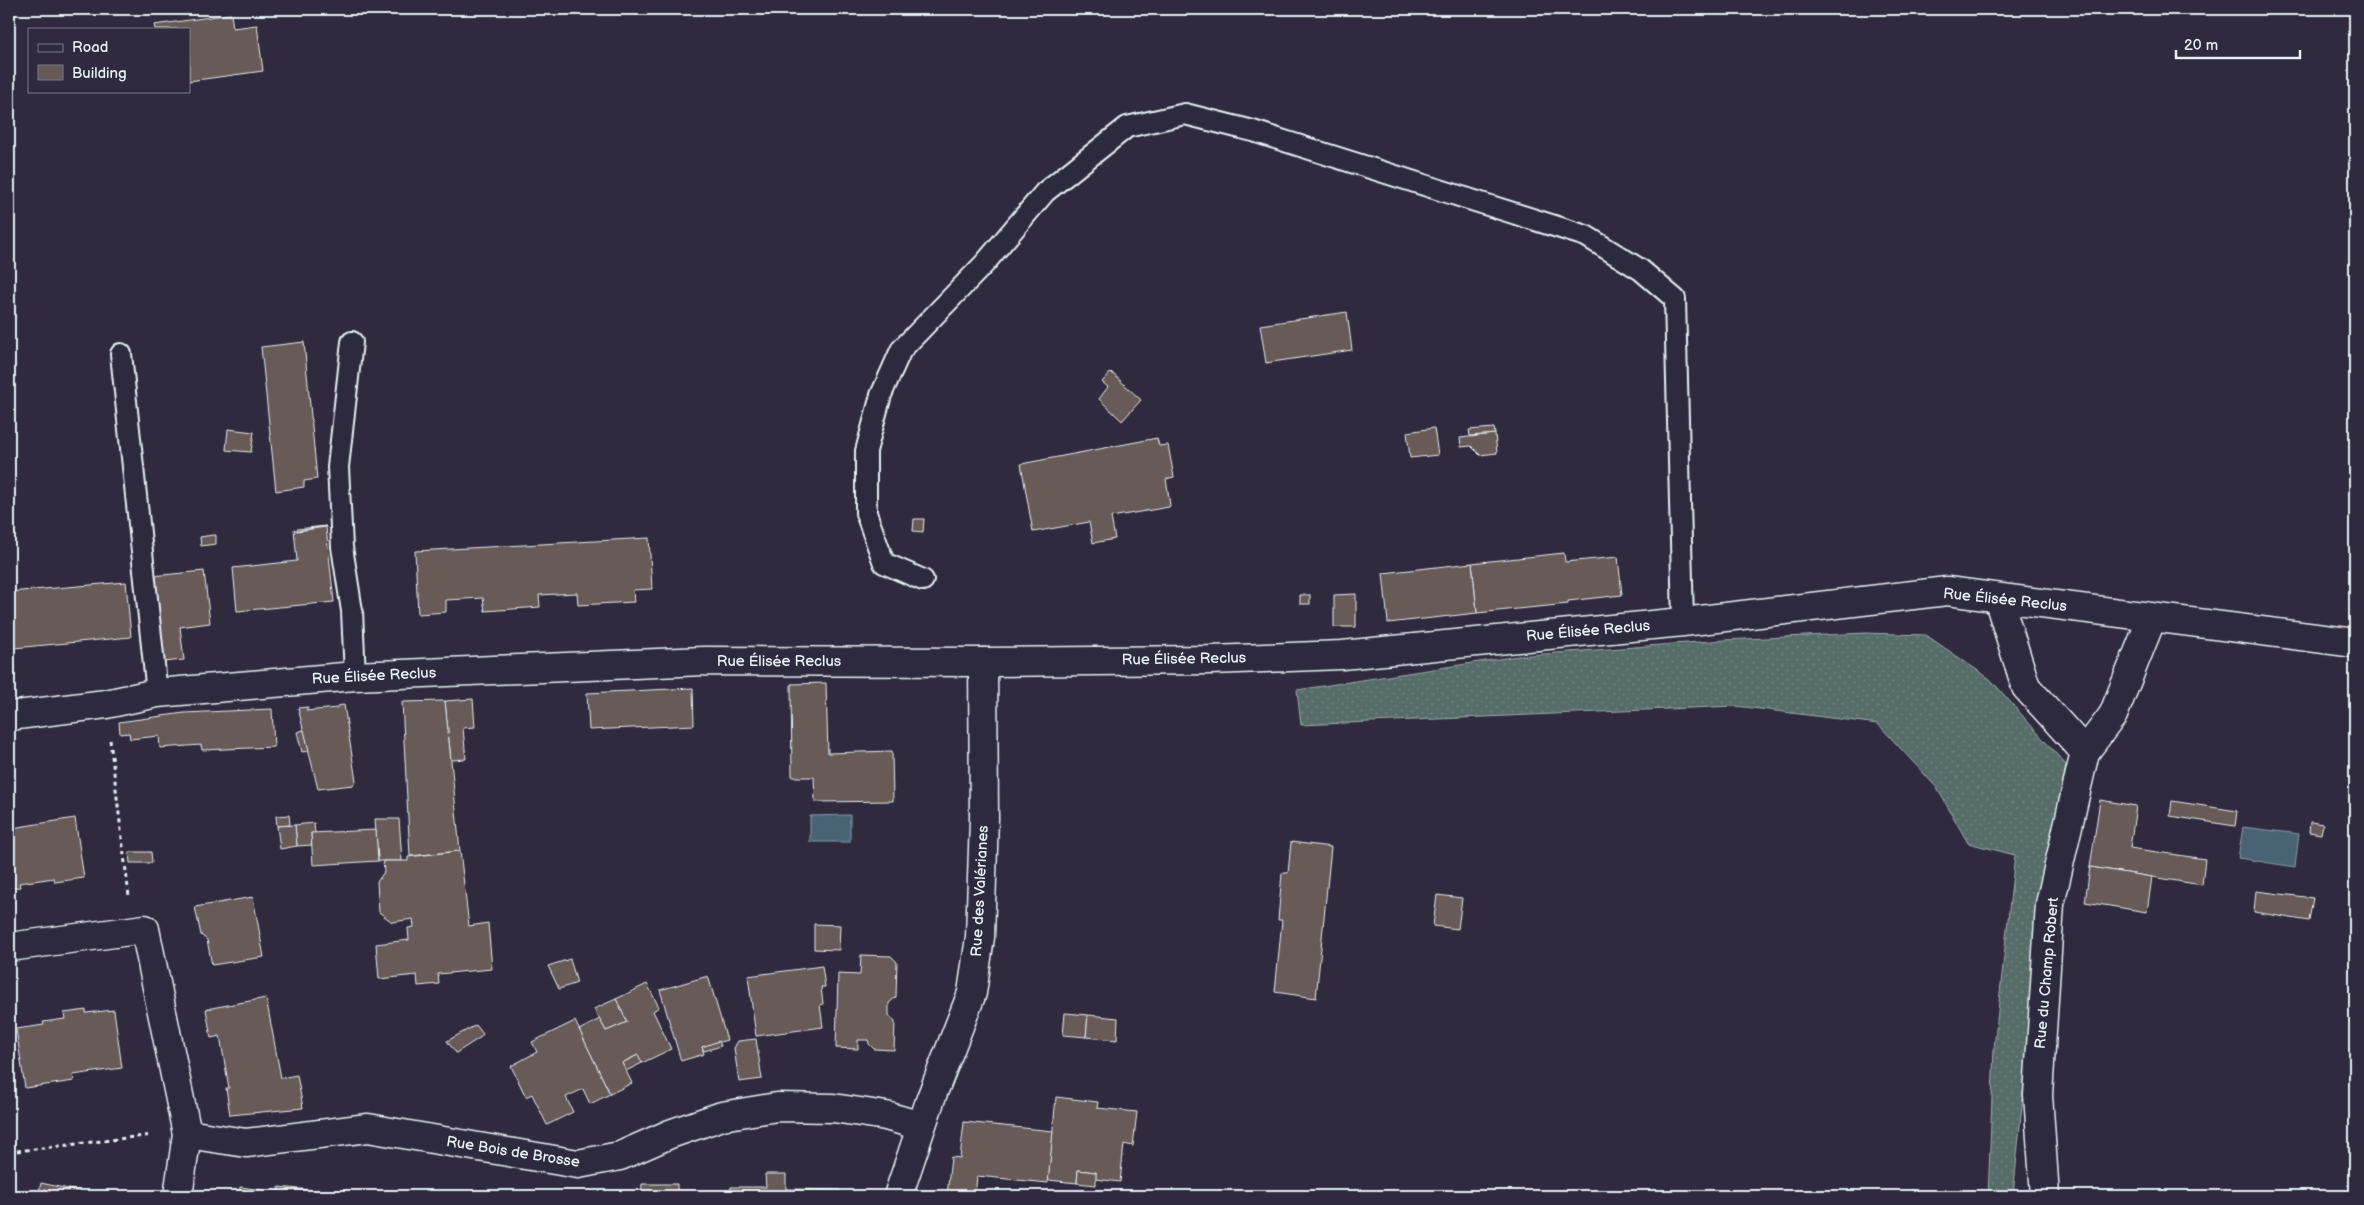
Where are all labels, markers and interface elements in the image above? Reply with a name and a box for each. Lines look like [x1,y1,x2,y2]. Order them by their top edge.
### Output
legend [28,28,190,92]
scale bar [2176,28,2300,60]
text: 20 m [2184,36,2218,55]
text: Road [72,38,108,57]
text: Building [72,64,127,83]
street label: Rue Élisée Reclus [1942,584,2068,616]
street label: Rue Élisée Reclus [1525,616,1651,646]
street label: Rue Élisée Reclus [1122,648,1247,670]
street label: Rue Élisée Reclus [717,652,842,671]
street label: Rue Élisée Reclus [311,663,437,689]
street label: Rue des Valérianes [967,824,993,957]
street label: Rue du Champ Robert [2031,896,2063,1050]
street label: Rue Bois de Brosse [445,1132,581,1172]

